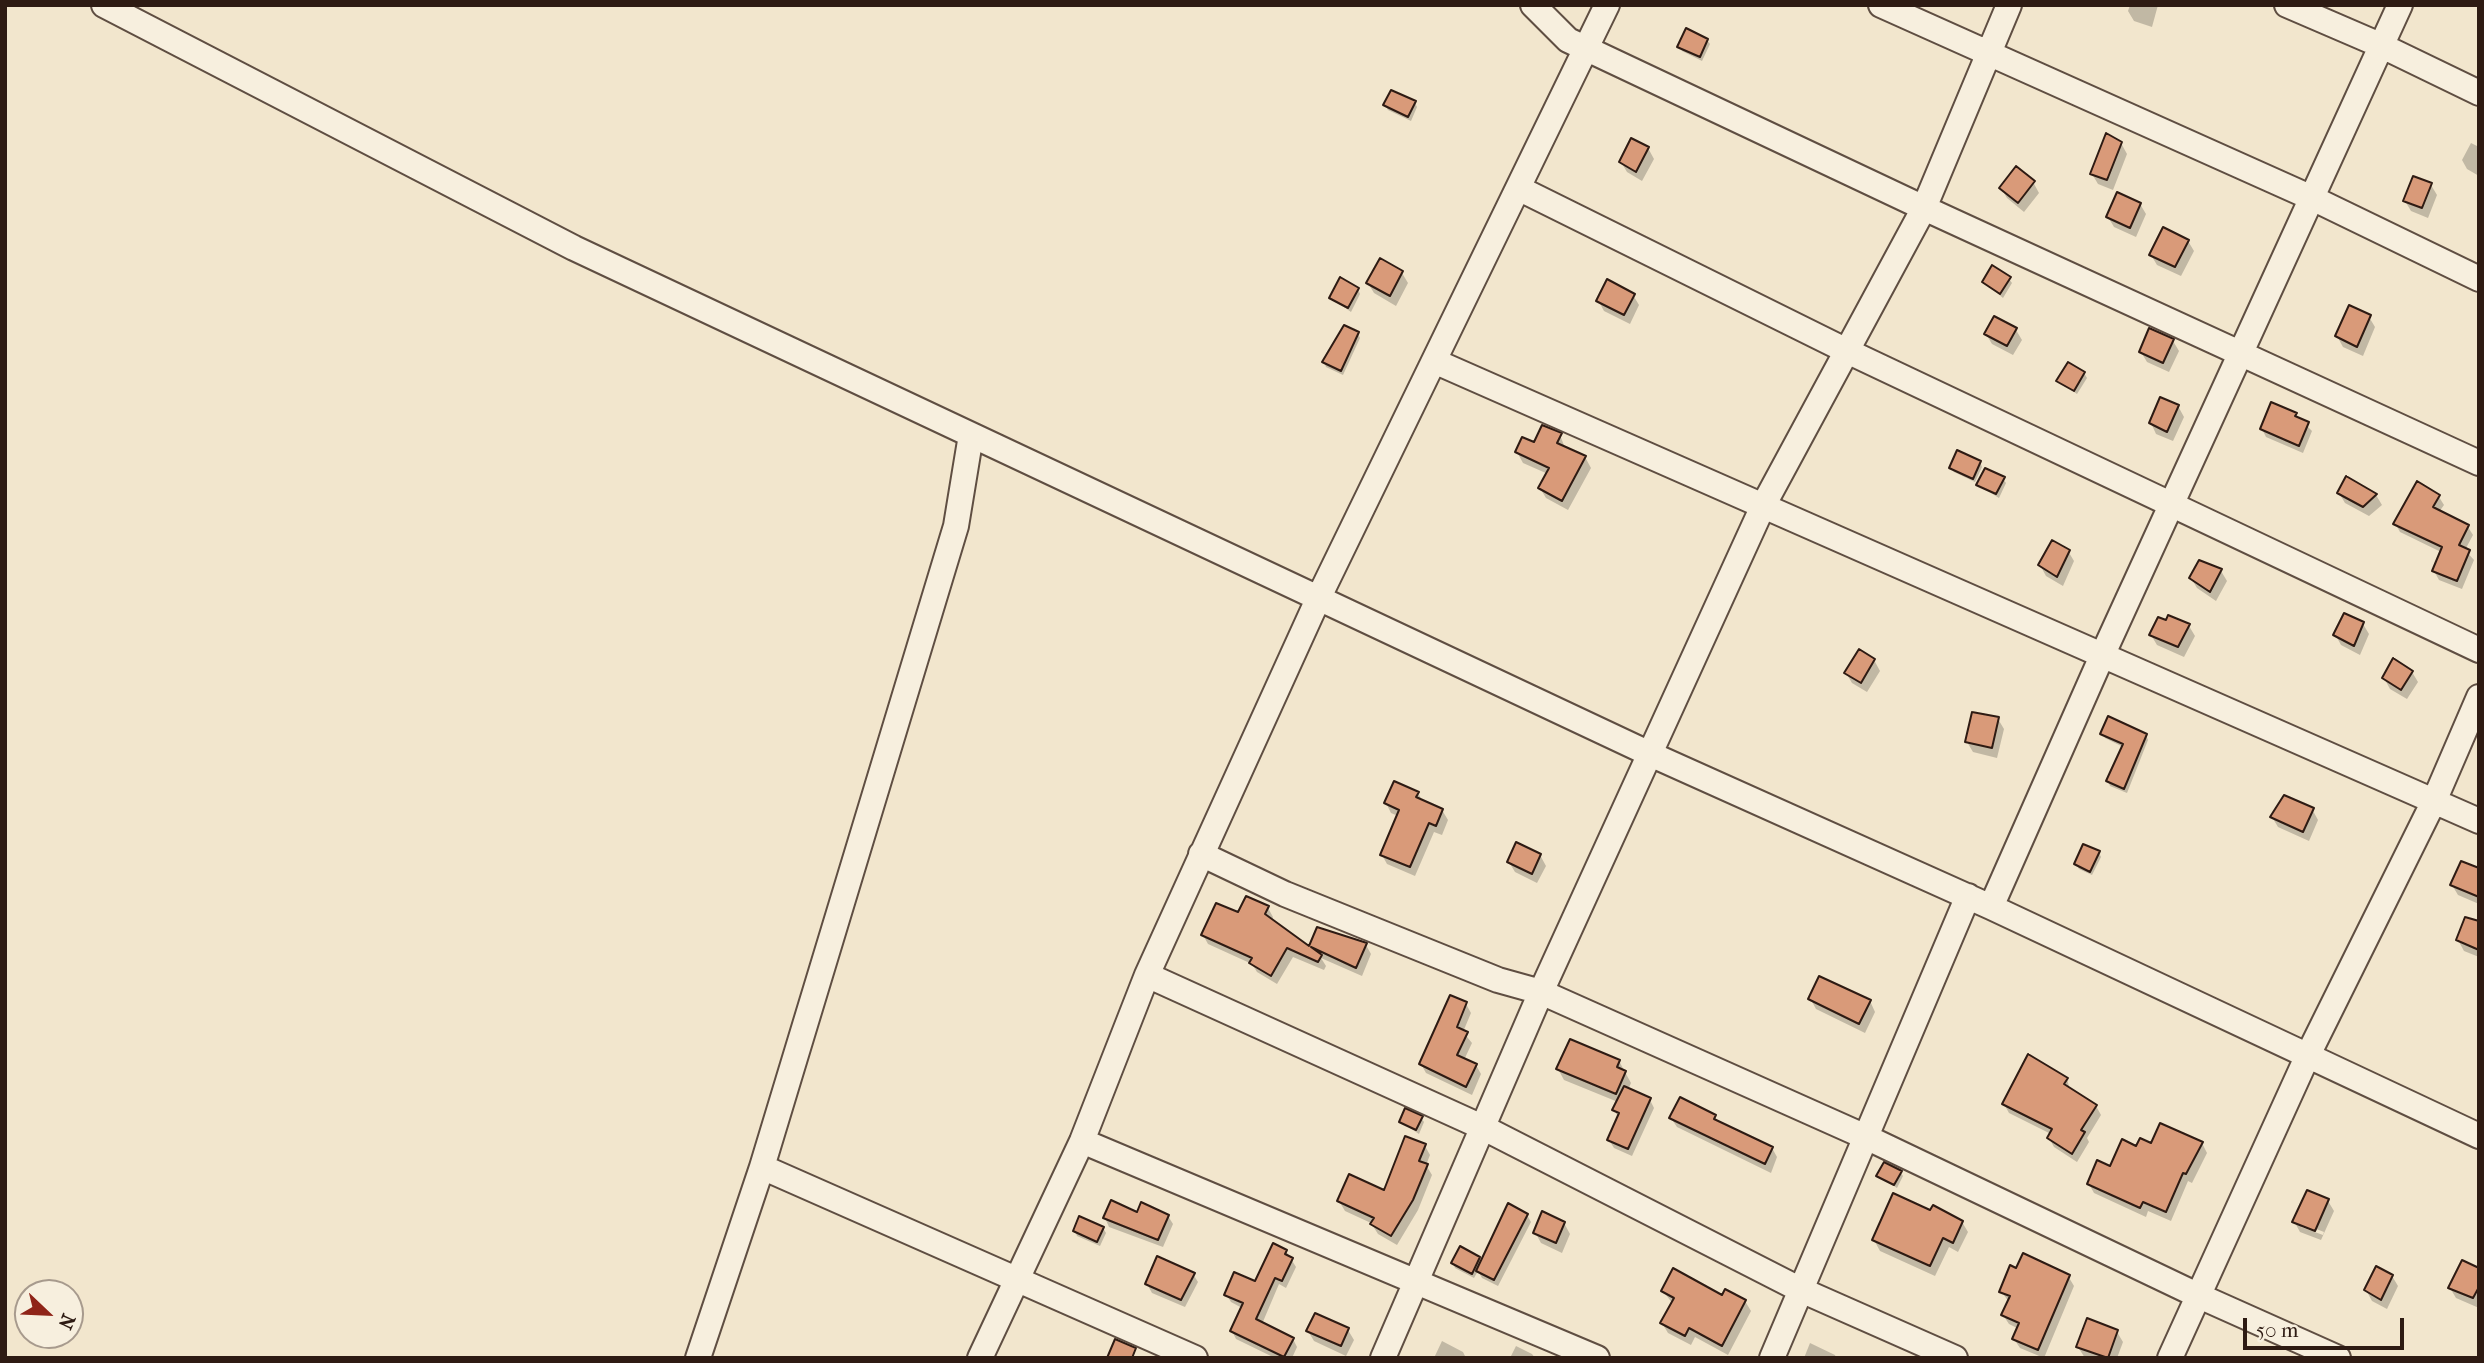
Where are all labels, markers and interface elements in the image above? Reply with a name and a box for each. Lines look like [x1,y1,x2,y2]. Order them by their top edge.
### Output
north arrow [14,1279,84,1349]
scale bar [2246,1304,2407,1348]
text: N [54,1310,79,1332]
text: 50 m [2256,1318,2299,1342]

